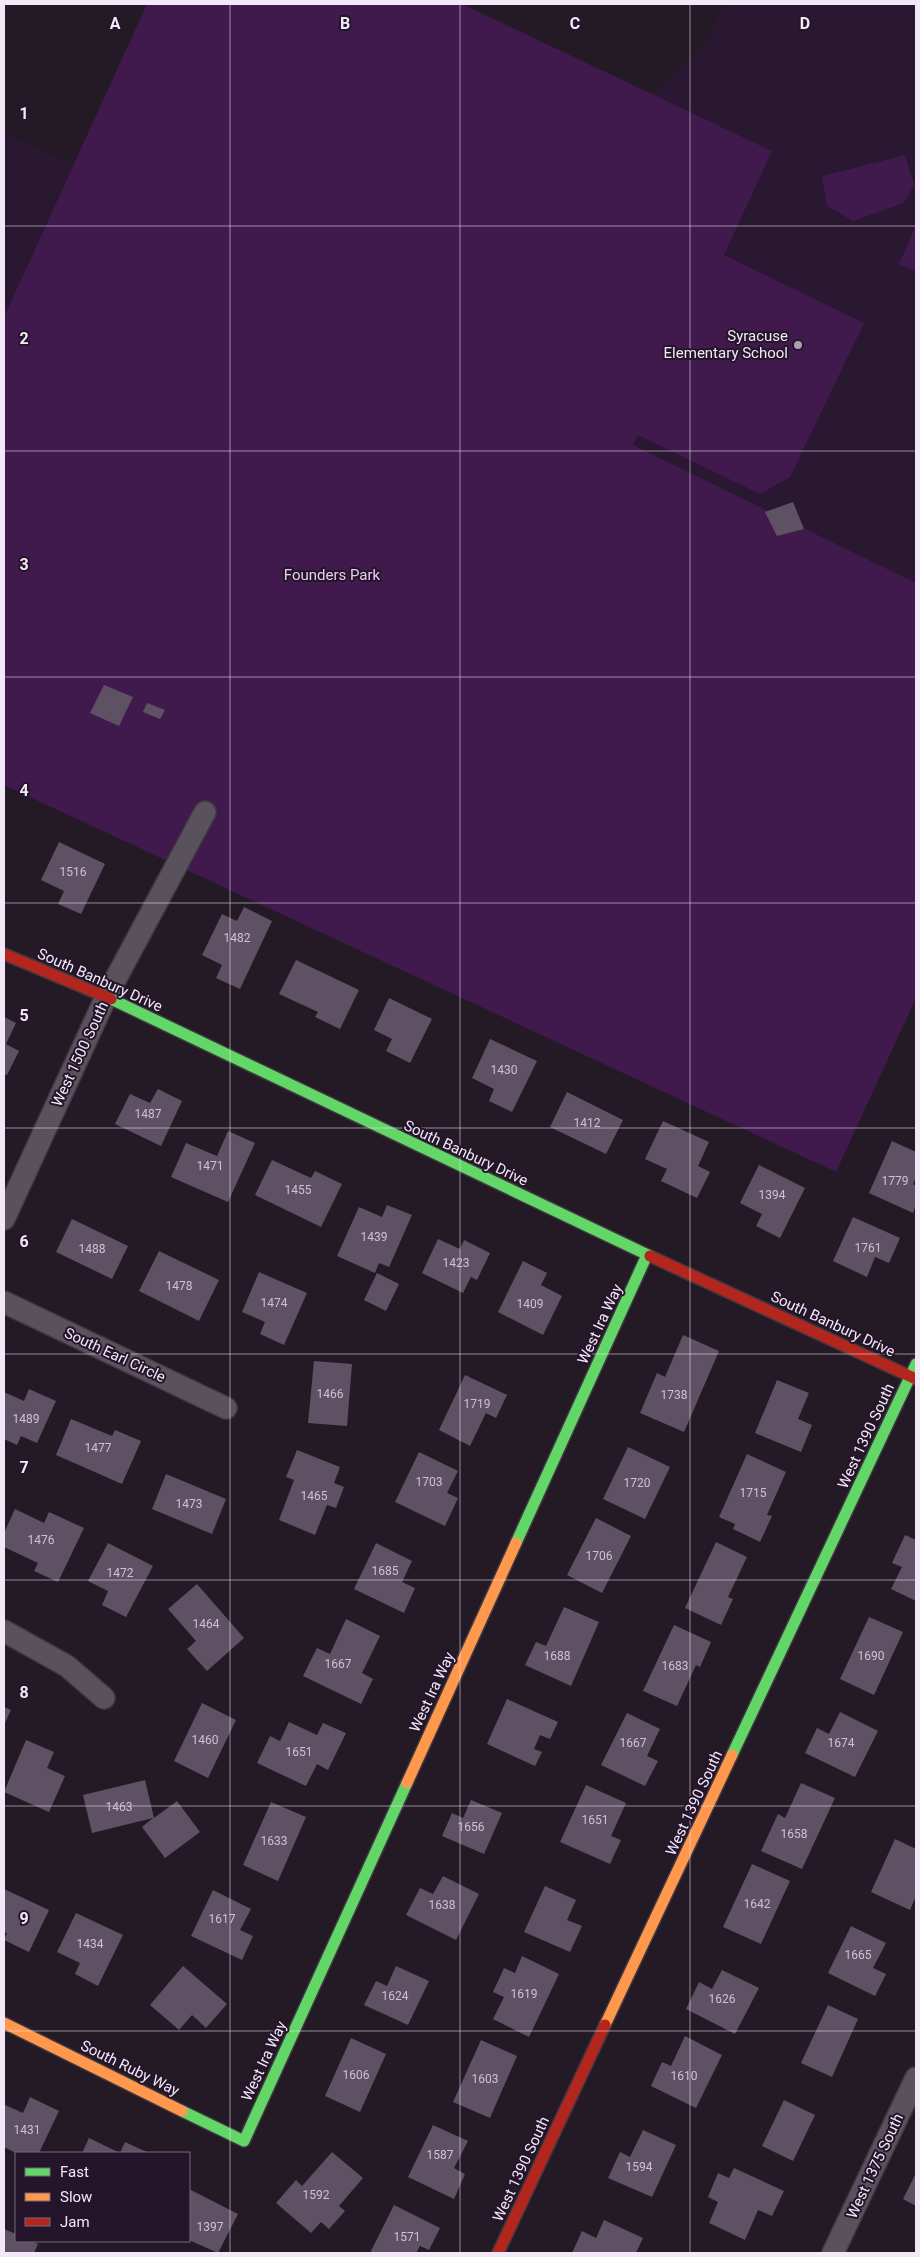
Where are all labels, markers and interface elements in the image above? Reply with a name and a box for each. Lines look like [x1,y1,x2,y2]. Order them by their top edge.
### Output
text: A [110,14,121,33]
text: B [340,14,350,33]
text: C [570,14,580,33]
text: D [800,14,810,33]
text: 1 [19,104,29,123]
place label: Syracuse Elementary School [664,327,788,362]
text: 2 [19,329,29,348]
marker: Syracuse Elementary School [792,339,804,351]
text: 3 [19,555,29,574]
park label: Founders Park [284,566,381,584]
text: 4 [19,781,29,800]
house number: 1516 [60,865,87,879]
house number: 1482 [224,931,251,945]
street label: South Banbury Drive [35,944,165,1016]
street label: West 1500 South [48,999,112,1109]
text: 5 [19,1006,29,1025]
house number: 1430 [491,1063,518,1077]
house number: 1487 [135,1107,162,1121]
street label: South Banbury Drive [401,1116,531,1190]
house number: 1412 [574,1116,601,1130]
house number: 1471 [197,1159,223,1173]
house number: 1779 [882,1174,908,1188]
house number: 1455 [285,1183,312,1197]
house number: 1394 [759,1188,786,1202]
house number: 1439 [361,1230,387,1244]
text: 6 [19,1232,29,1251]
house number: 1761 [855,1241,881,1255]
house number: 1488 [79,1242,106,1256]
house number: 1423 [443,1256,469,1270]
house number: 1478 [166,1279,193,1293]
street label: West Ira Way [574,1281,626,1367]
street label: South Banbury Drive [768,1287,898,1361]
house number: 1474 [261,1296,288,1310]
house number: 1409 [517,1297,543,1311]
street label: South Earl Circle [62,1324,168,1386]
street label: West 1390 South [834,1381,898,1491]
house number: 1466 [317,1387,344,1401]
house number: 1738 [661,1388,688,1402]
house number: 1719 [464,1397,490,1411]
house number: 1489 [13,1412,39,1426]
house number: 1477 [85,1441,112,1455]
text: 7 [19,1458,29,1477]
house number: 1703 [416,1475,442,1489]
house number: 1720 [624,1476,651,1490]
house number: 1715 [740,1486,767,1500]
house number: 1465 [301,1489,328,1503]
house number: 1473 [176,1497,202,1511]
house number: 1476 [28,1533,55,1547]
house number: 1706 [586,1549,613,1563]
house number: 1685 [372,1564,399,1578]
house number: 1472 [107,1566,134,1580]
house number: 1464 [193,1617,220,1631]
street label: West Ira Way [406,1649,458,1735]
house number: 1688 [544,1649,571,1663]
house number: 1690 [858,1649,885,1663]
house number: 1667 [325,1657,352,1671]
house number: 1683 [662,1659,688,1673]
text: 8 [19,1683,29,1702]
house number: 1460 [192,1733,219,1747]
house number: 1667 [620,1736,647,1750]
house number: 1674 [828,1736,855,1750]
house number: 1651 [286,1745,312,1759]
street label: West 1390 South [662,1748,726,1858]
house number: 1463 [106,1800,132,1814]
house number: 1651 [582,1813,608,1827]
house number: 1656 [458,1820,485,1834]
house number: 1658 [781,1827,808,1841]
house number: 1633 [261,1834,287,1848]
house number: 1642 [744,1897,771,1911]
house number: 1638 [429,1898,456,1912]
text: 9 [19,1909,29,1928]
house number: 1617 [209,1912,236,1926]
house number: 1434 [77,1937,104,1951]
house number: 1665 [845,1948,872,1962]
house number: 1619 [511,1987,537,2001]
house number: 1624 [382,1989,409,2003]
house number: 1626 [709,1992,736,2006]
street label: West Ira Way [238,2018,290,2104]
street label: South Ruby Way [78,2036,182,2100]
house number: 1606 [343,2068,370,2082]
house number: 1610 [671,2069,698,2083]
house number: 1603 [472,2072,498,2086]
street label: West 1375 South [843,2111,907,2221]
street label: West 1390 South [489,2114,553,2224]
house number: 1431 [14,2123,40,2137]
house number: 1587 [427,2148,454,2162]
legend [15,2152,190,2242]
house number: 1594 [626,2160,653,2174]
text: Fast [60,2163,89,2181]
text: Slow [60,2188,92,2206]
house number: 1592 [303,2188,330,2202]
text: Jam [60,2213,90,2231]
house number: 1397 [197,2220,224,2234]
house number: 1571 [394,2230,420,2244]

